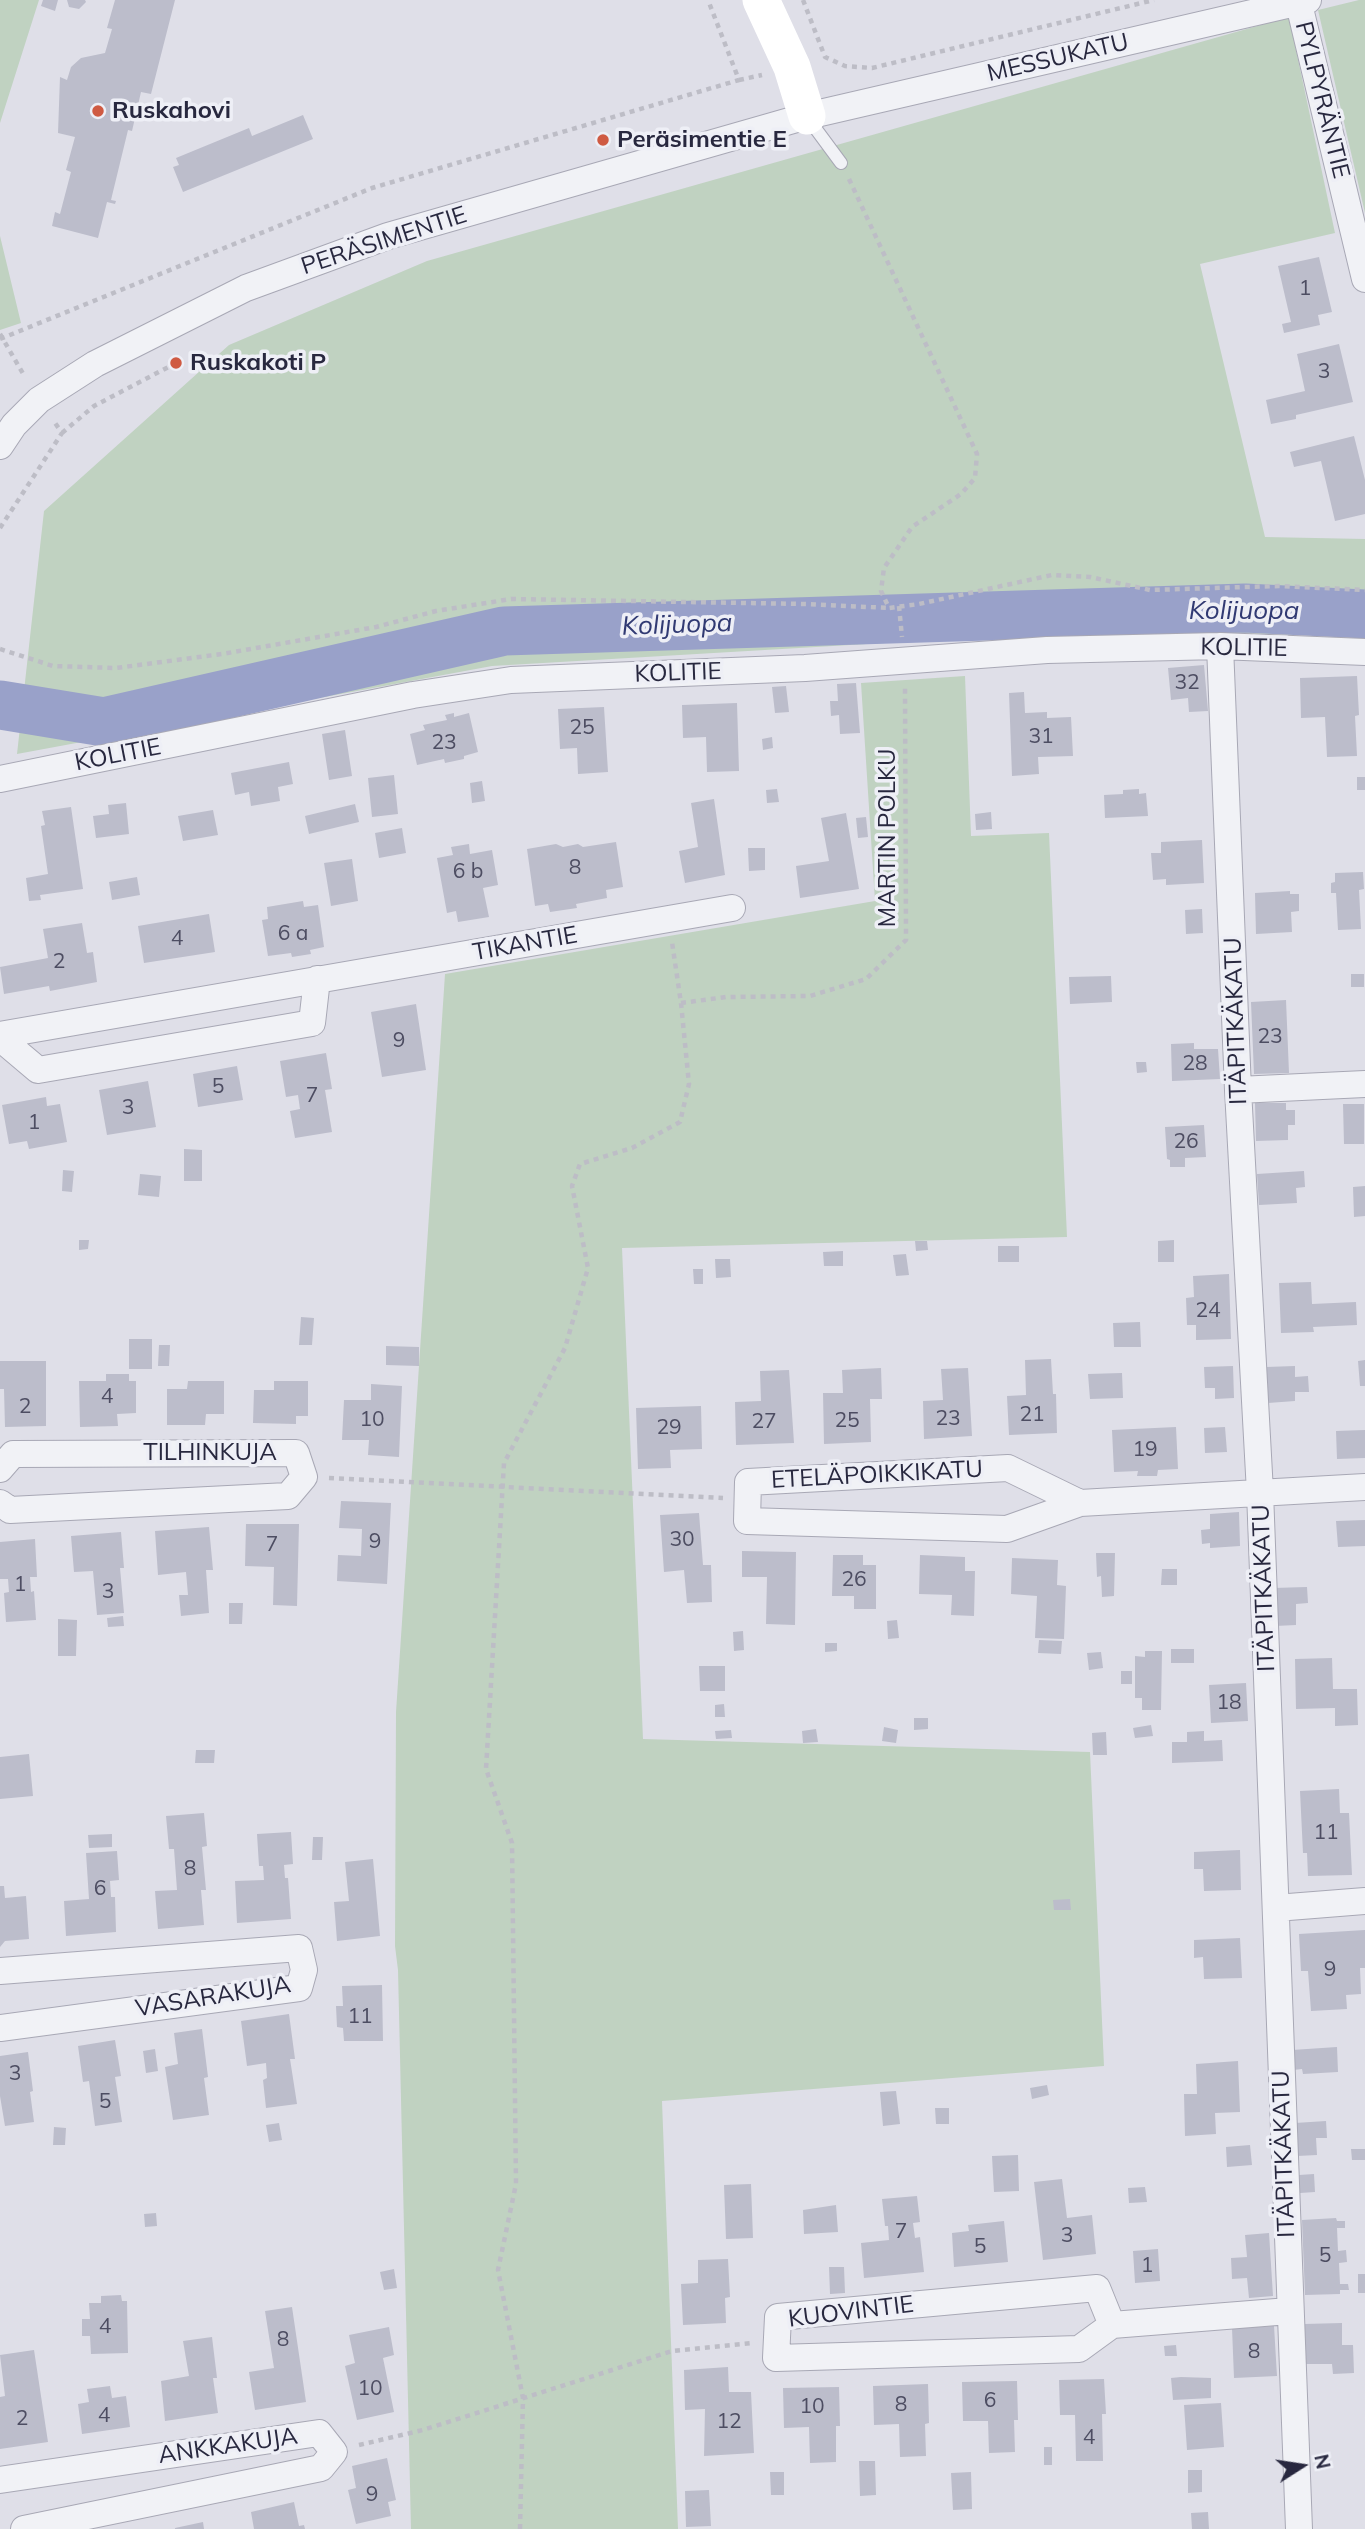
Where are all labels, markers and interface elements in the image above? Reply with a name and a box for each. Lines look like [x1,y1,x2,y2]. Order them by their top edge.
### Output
street label: PYLPYRÄNTIE [1289,19,1355,181]
street label: MESSUKATU [984,28,1132,88]
place label: Ruskahovi [112,97,231,125]
marker: Ruskahovi [90,103,106,119]
place label: Peräsimentie E [617,126,787,154]
marker: Peräsimentie E [595,132,611,148]
street label: PERÄSIMENTIE [298,201,470,281]
house number: 1 [1299,276,1311,302]
place label: Ruskakoti P [190,349,326,377]
marker: Ruskakoti P [168,355,184,371]
house number: 3 [1318,359,1330,385]
water label: Kolijuopa [1189,595,1299,627]
water label: Kolijuopa [621,607,733,643]
street label: KOLITIE [1200,633,1288,663]
street label: KOLITIE [634,657,722,689]
house number: 32 [1174,670,1200,696]
house number: 25 [569,715,595,741]
house number: 31 [1028,724,1054,750]
house number: 23 [431,730,457,756]
street label: KOLITIE [72,733,164,777]
street label: MARTIN POLKU [874,749,902,927]
house number: 8 [569,855,581,881]
house number: 6 b [453,859,483,885]
house number: 6 a [278,921,308,947]
street label: TIKANTIE [470,921,580,967]
house number: 4 [171,926,183,952]
street label: ITÄPITKÄKATU [1219,937,1253,1105]
house number: 2 [53,949,65,975]
house number: 23 [1257,1024,1283,1050]
house number: 9 [393,1028,405,1054]
house number: 28 [1182,1051,1208,1077]
house number: 5 [212,1074,224,1100]
house number: 7 [306,1083,318,1109]
house number: 3 [122,1095,134,1121]
house number: 1 [28,1110,40,1136]
house number: 26 [1173,1129,1199,1155]
house number: 24 [1195,1298,1221,1324]
house number: 4 [101,1384,113,1410]
house number: 2 [19,1394,31,1420]
house number: 21 [1019,1402,1045,1428]
house number: 23 [935,1406,961,1432]
house number: 10 [359,1407,385,1433]
house number: 25 [834,1408,860,1434]
house number: 27 [751,1409,777,1435]
house number: 29 [656,1415,682,1441]
house number: 19 [1132,1437,1158,1463]
street label: TILHINKUJA [143,1439,277,1467]
street label: ETELÄPOIKKIKATU [770,1455,984,1495]
street label: ITÄPITKÄKATU [1247,1504,1281,1672]
house number: 30 [669,1527,695,1553]
house number: 9 [369,1529,381,1555]
house number: 7 [266,1532,278,1558]
house number: 26 [841,1567,867,1593]
house number: 1 [14,1572,26,1598]
house number: 3 [102,1579,114,1605]
house number: 18 [1216,1690,1242,1716]
house number: 11 [1313,1820,1339,1846]
house number: 8 [184,1856,196,1882]
house number: 6 [94,1876,106,1902]
house number: 9 [1324,1957,1336,1983]
street label: VASARAKUJA [133,1971,293,2023]
house number: 11 [347,2004,373,2030]
house number: 3 [9,2061,21,2087]
street label: ITÄPITKÄKATU [1267,2070,1301,2238]
house number: 5 [99,2089,111,2115]
house number: 7 [895,2219,907,2245]
house number: 3 [1061,2223,1073,2249]
house number: 5 [974,2234,986,2260]
house number: 5 [1319,2243,1331,2269]
house number: 1 [1141,2253,1153,2279]
street label: KUOVINTIE [787,2290,915,2334]
house number: 4 [99,2314,111,2340]
house number: 8 [277,2327,289,2353]
house number: 8 [1248,2339,1260,2365]
house number: 10 [357,2376,383,2402]
house number: 6 [984,2388,996,2414]
house number: 8 [895,2392,907,2418]
house number: 10 [799,2394,825,2420]
house number: 4 [98,2403,110,2429]
house number: 2 [16,2406,28,2432]
house number: 12 [716,2409,742,2435]
street label: ANKKAKUJA [157,2422,299,2470]
house number: 4 [1083,2425,1095,2451]
north arrow [1267,2431,1337,2501]
text: N [1309,2452,1336,2471]
house number: 9 [366,2482,378,2508]

